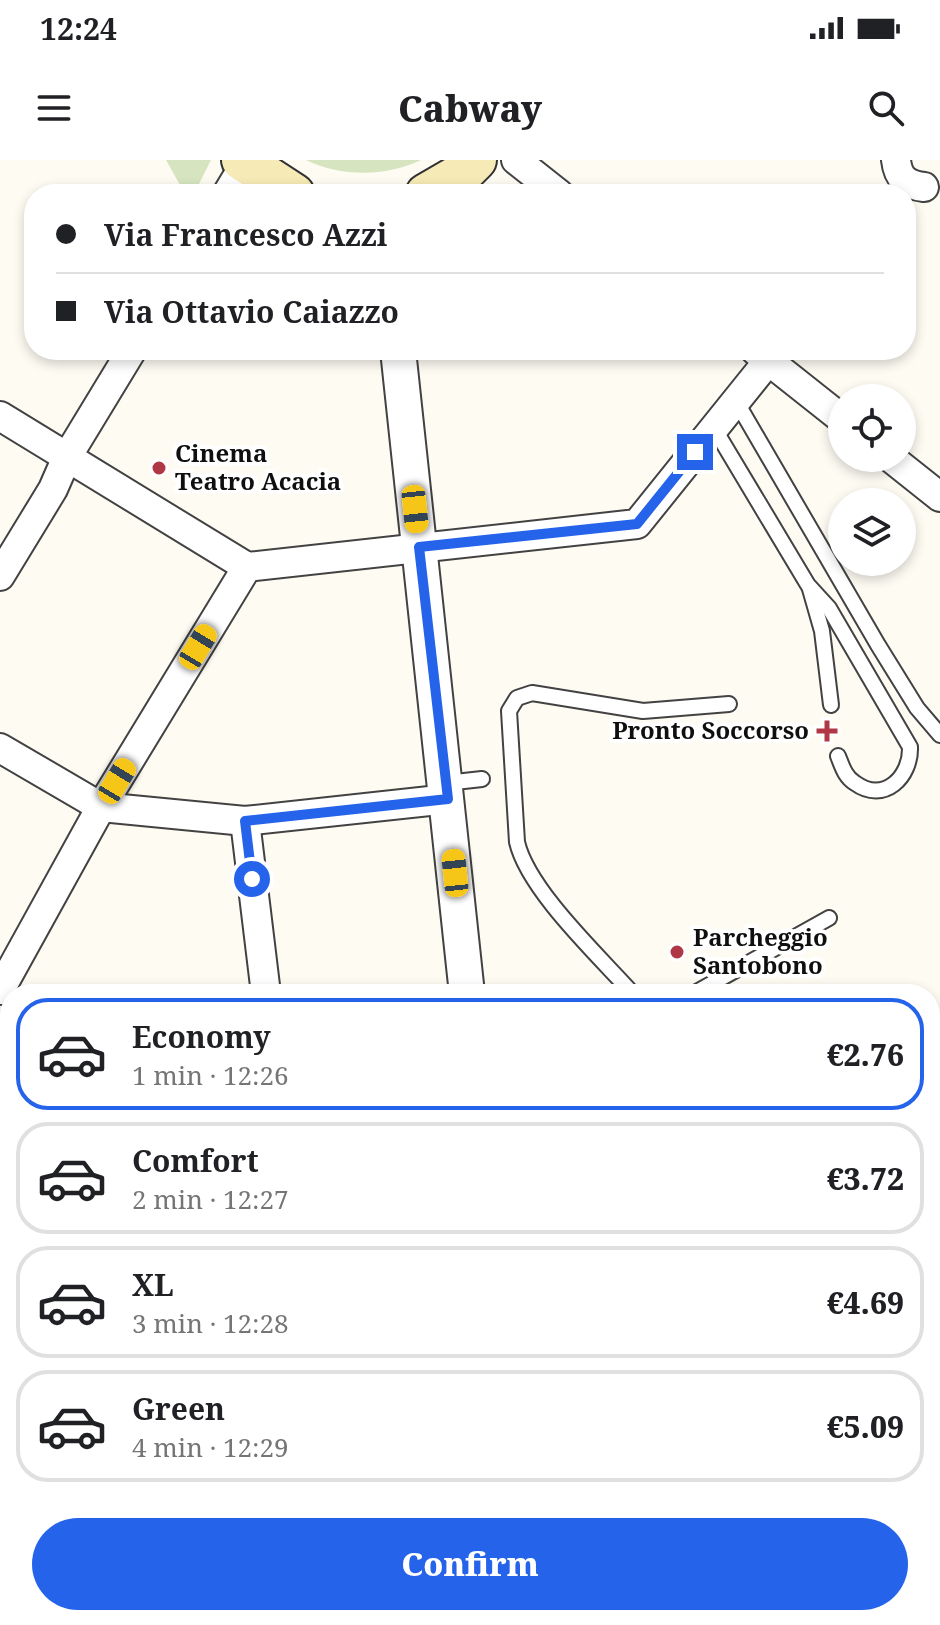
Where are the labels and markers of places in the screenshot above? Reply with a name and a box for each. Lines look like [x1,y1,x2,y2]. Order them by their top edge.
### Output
place label: Cinema Teatro Acacia [175,436,341,497]
marker: Cinema Teatro Acacia [150,459,168,477]
place label: Pronto Soccorso [612,713,809,746]
marker: Pronto Soccorso [816,720,838,742]
place label: Parcheggio Santobono [693,920,828,981]
marker: Parcheggio Santobono [668,943,686,961]

